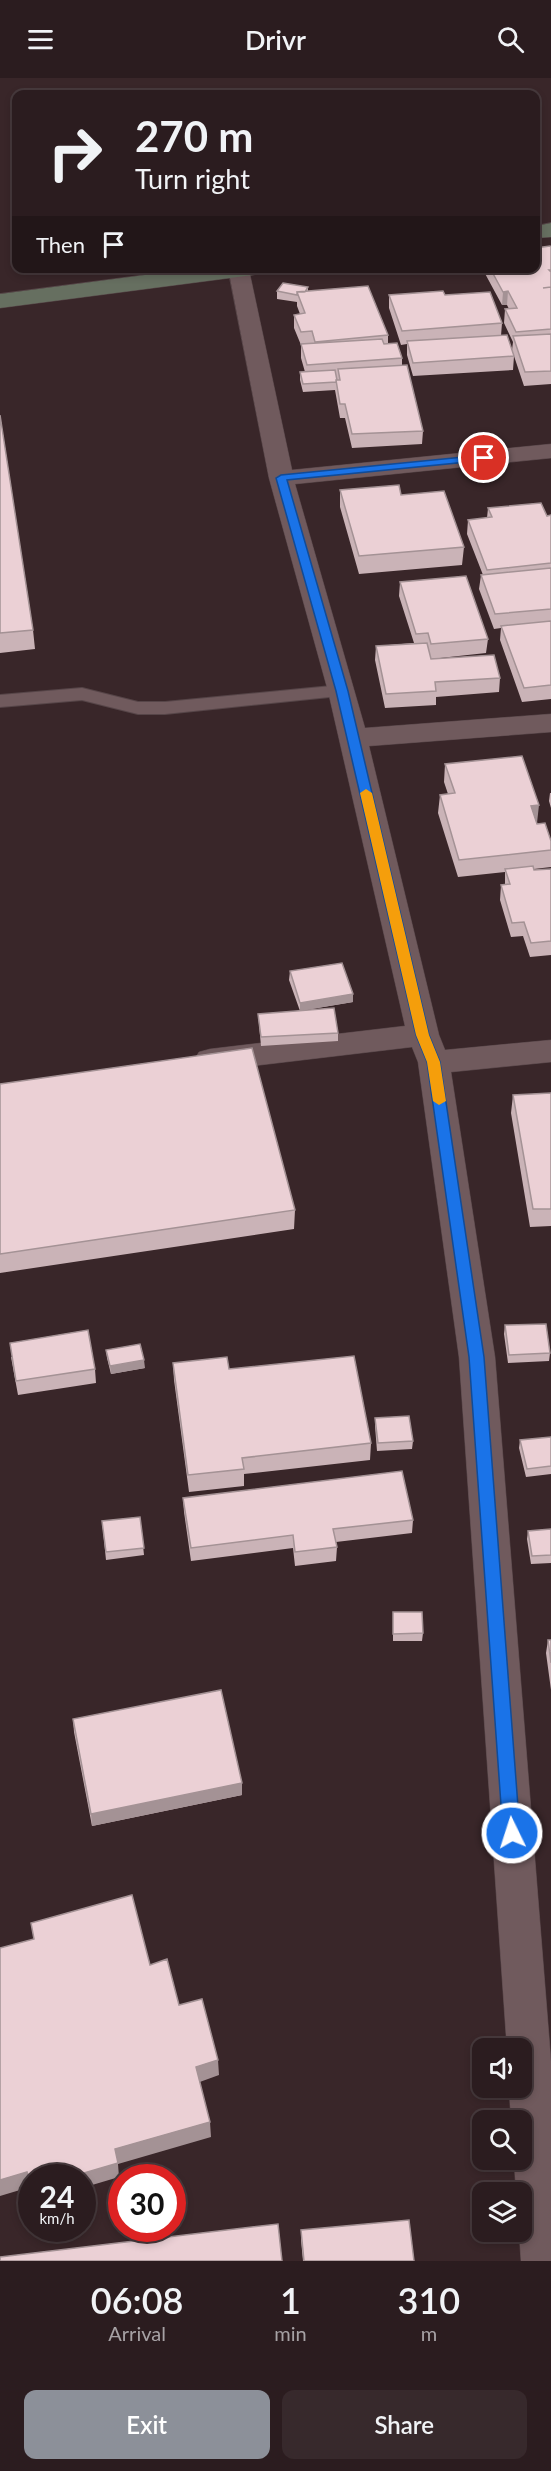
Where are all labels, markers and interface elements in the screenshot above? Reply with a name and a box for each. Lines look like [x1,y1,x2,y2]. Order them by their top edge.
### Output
icon: menu [24,23,57,56]
text: Drivr [245,23,306,56]
icon: search [494,23,527,56]
text: 270 m [135,111,253,161]
icon: right [36,114,114,192]
text: Turn right [135,162,250,195]
icon: arrive [97,228,130,261]
text: Then [36,231,85,258]
pin [458,432,509,483]
icon: arrive [467,441,500,474]
position arrow [480,1801,544,1865]
map controls [472,2038,532,2242]
button: sound [472,2038,532,2098]
button: search [472,2110,532,2170]
speed limit sign: 30 [108,2164,186,2242]
text: 24 [40,2178,74,2214]
button: layers [472,2182,532,2242]
text: km/h [39,2209,75,2227]
text: 06:08 [91,2278,183,2322]
text: 1 [280,2278,301,2322]
text: 310 [398,2278,460,2322]
text: Arrival [108,2321,166,2345]
text: min [274,2321,307,2345]
text: m [421,2321,437,2345]
button: Exit [24,2390,270,2459]
button: Share [282,2390,527,2459]

